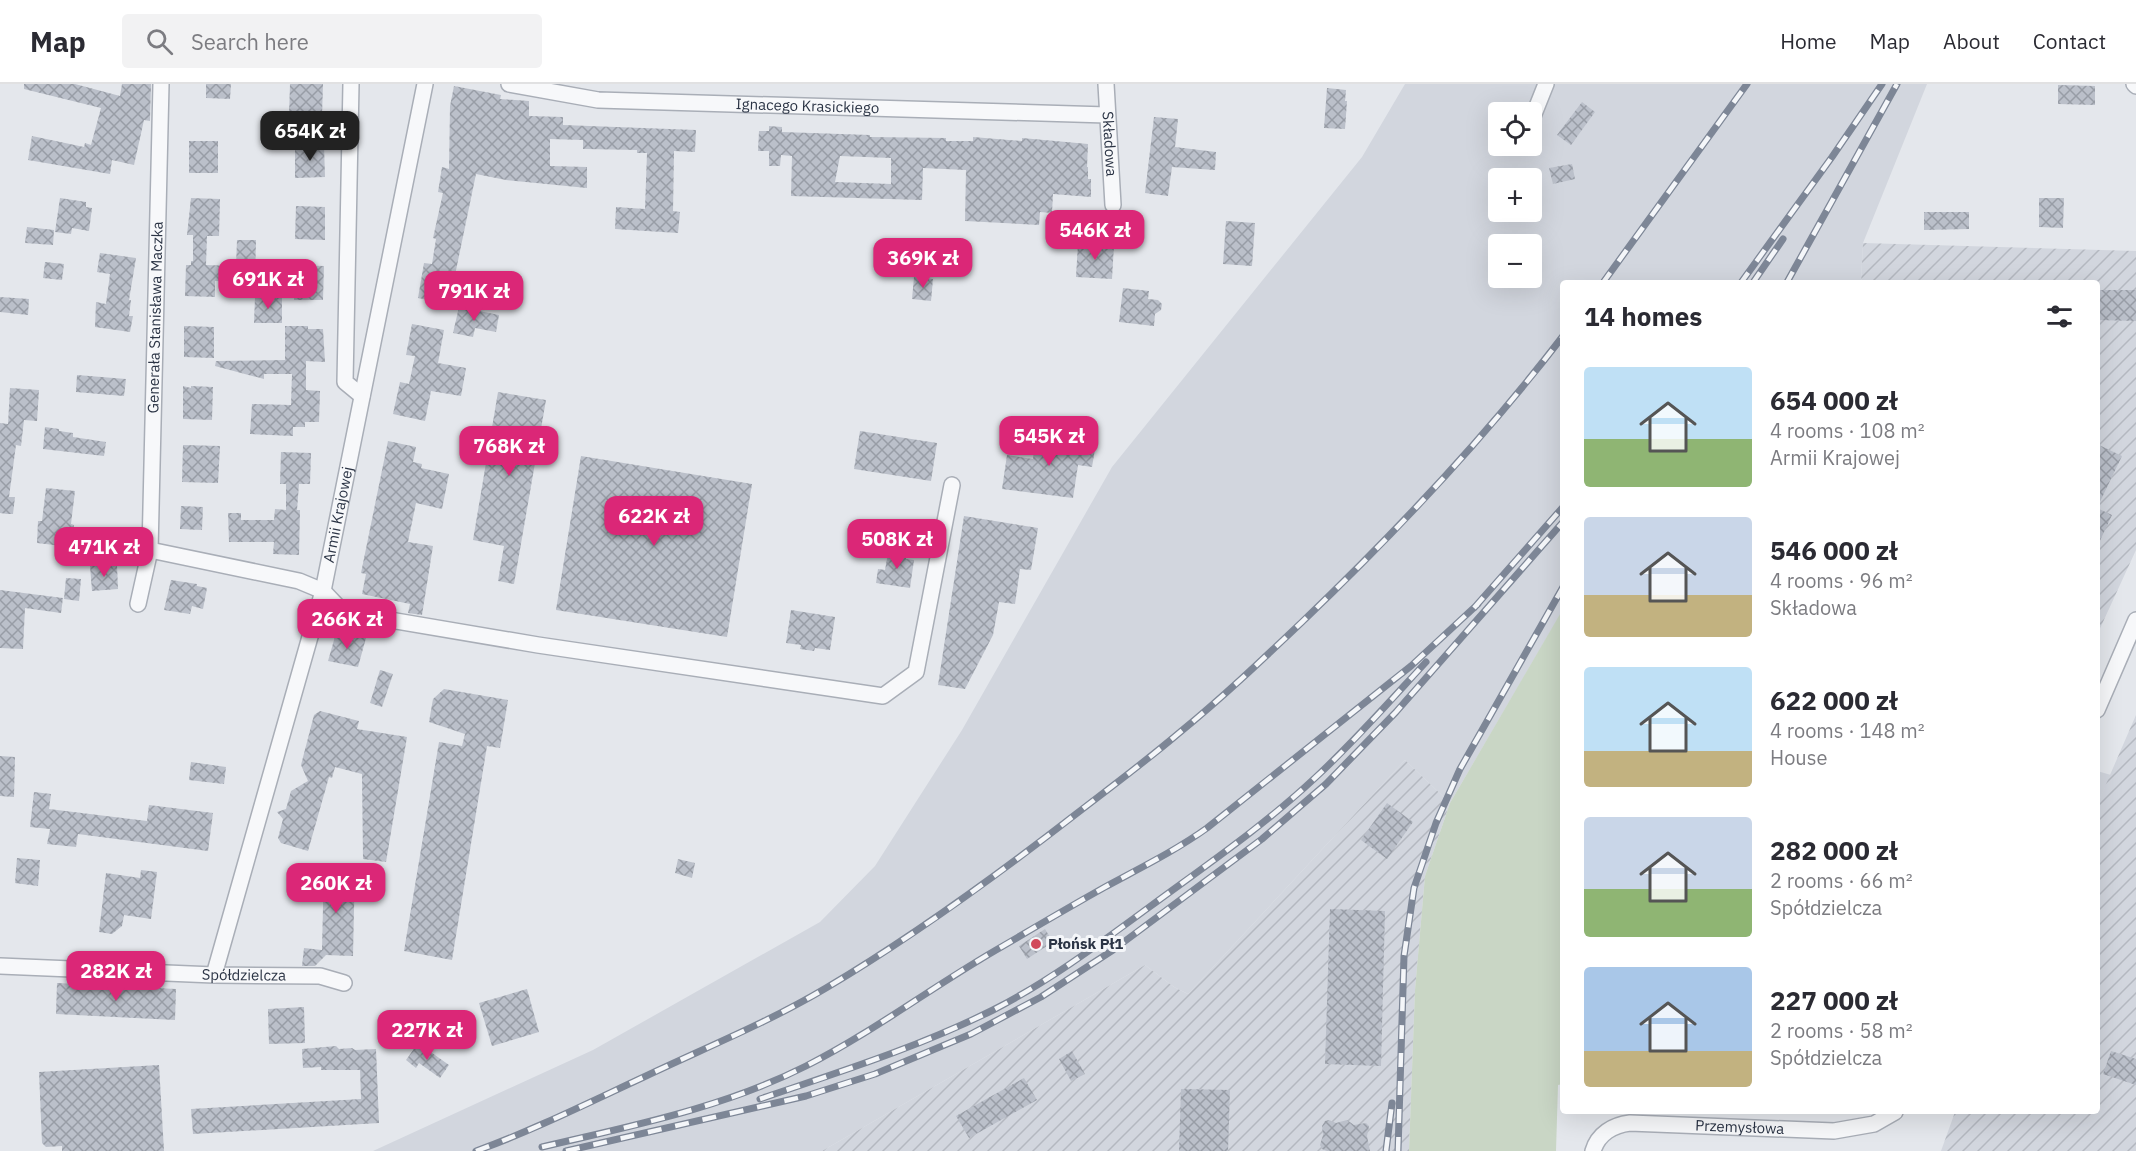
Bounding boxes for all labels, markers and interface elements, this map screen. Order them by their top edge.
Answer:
search box [122,14,542,68]
text: Map [30,23,86,60]
icon: search [143,25,176,58]
text: Search here [191,27,309,56]
text: Home [1780,27,1837,55]
text: Map [1870,27,1910,55]
text: About [1943,27,2000,55]
text: Contact [2033,27,2106,55]
street label: Ignacego Krasickiego [735,94,880,117]
map controls [1488,102,1542,288]
button: locate [1488,102,1542,156]
pin: 654K zł [255,111,365,162]
street label: Składowa [1099,111,1121,177]
text: 654K zł [274,117,346,144]
button: + [1488,168,1542,222]
pin: 546K zł [1040,210,1150,261]
text: 546K zł [1059,216,1131,243]
street label: Generała Stanisława Maczka [143,221,167,414]
button: − [1488,234,1542,288]
pin: 369K zł [868,238,978,289]
text: 369K zł [887,244,959,271]
pin: 691K zł [213,259,323,310]
text: 691K zł [232,265,304,292]
pin: 791K zł [419,271,529,322]
text: 791K zł [438,277,510,304]
text: 14 homes [1584,299,1702,333]
icon: filters [2043,300,2076,333]
text: 654 000 zł [1770,383,1898,417]
icon: home [1632,391,1704,463]
pin: 545K zł [994,416,1104,467]
text: 4 rooms · 108 m² [1770,417,1925,444]
text: 545K zł [1013,422,1085,449]
pin: 768K zł [454,426,564,477]
text: 768K zł [473,432,545,459]
text: Armii Krajowej [1770,444,1900,471]
street label: Armii Krajowej [319,465,357,564]
pin: 622K zł [599,496,709,547]
text: 622K zł [618,502,690,529]
pin: 508K zł [842,519,952,570]
text: 508K zł [861,525,933,552]
pin: 471K zł [49,527,159,578]
text: 471K zł [68,533,140,560]
text: 546 000 zł [1770,533,1898,567]
icon: home [1632,541,1704,613]
text: 4 rooms · 96 m² [1770,567,1913,594]
text: Składowa [1770,594,1857,621]
pin: 266K zł [292,599,402,650]
text: 266K zł [311,605,383,632]
text: 622 000 zł [1770,683,1898,717]
icon: home [1632,691,1704,763]
text: 4 rooms · 148 m² [1770,717,1925,744]
text: House [1770,744,1827,771]
text: 282 000 zł [1770,833,1898,867]
icon: home [1632,841,1704,913]
pin: 260K zł [281,863,391,914]
text: 2 rooms · 66 m² [1770,867,1913,894]
text: 260K zł [300,869,372,896]
text: Spółdzielcza [1770,894,1882,921]
place label: Płońsk Pł1 [1048,934,1123,953]
marker: Płońsk Pł1 [1029,937,1043,951]
pin: 282K zł [61,951,171,1002]
text: 282K zł [80,957,152,984]
street label: Spółdzielcza [201,964,286,985]
text: 227 000 zł [1770,983,1898,1017]
icon: home [1632,991,1704,1063]
pin: 227K zł [372,1010,482,1061]
text: 227K zł [391,1016,463,1043]
text: 2 rooms · 58 m² [1770,1017,1913,1044]
text: Spółdzielcza [1770,1044,1882,1071]
street label: Przemysłowa [1695,1116,1785,1138]

